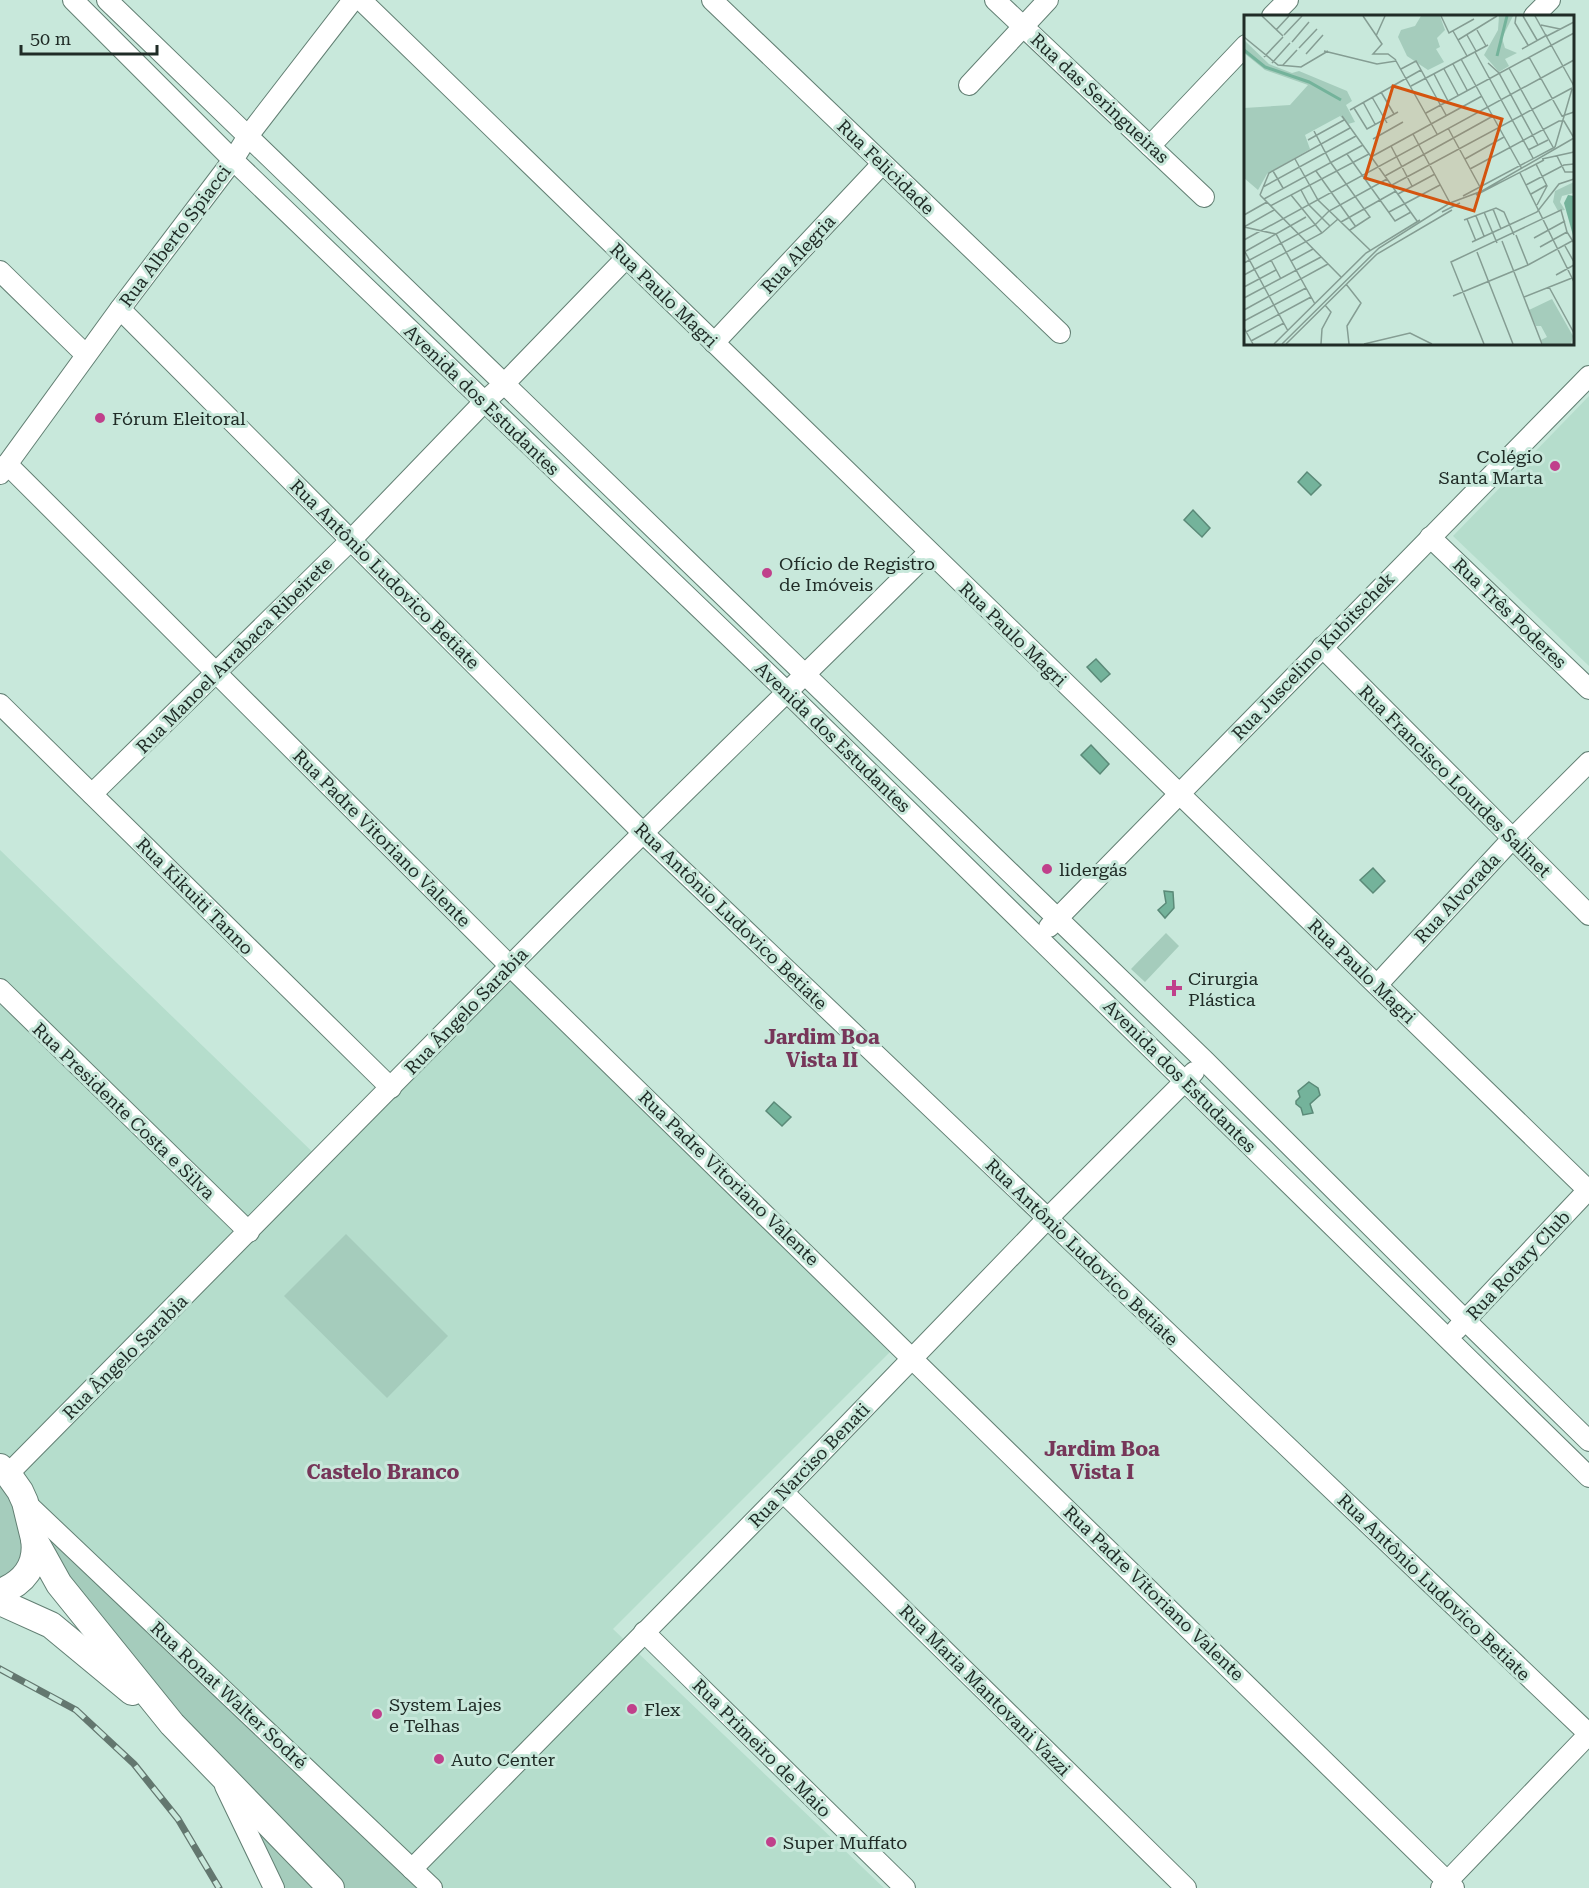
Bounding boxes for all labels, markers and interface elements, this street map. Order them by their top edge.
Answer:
inset map [1244,15,1574,345]
scale bar [21,18,158,56]
text: 50 m [30,28,71,49]
street label: Rua das Seringueiras [1027,29,1173,167]
street label: Rua Felicidade [833,115,939,219]
street label: Rua Alberto Spiacci [115,161,235,311]
street label: Rua Alegria [757,210,840,297]
street label: Rua Paulo Magri [606,238,722,352]
street label: Avenida dos Estudantes [400,321,564,479]
place label: Fórum Eleitoral [112,408,246,429]
marker: Fórum Eleitoral [93,411,107,425]
place label: Colégio Santa Marta [1439,446,1543,488]
marker: Colégio Santa Marta [1548,459,1562,473]
street label: Rua Antônio Ludovico Betiate [286,475,484,673]
street label: Rua Manoel Arrabaca Ribeirete [132,553,336,757]
place label: Ofício de Registro de Imóveis [779,553,935,595]
street label: Rua Três Poderes [1449,554,1571,672]
marker: Ofício de Registro de Imóveis [760,566,774,580]
street label: Rua Juscelino Kubitschek [1227,568,1399,744]
street label: Rua Paulo Magri [955,577,1071,691]
street label: Avenida dos Estudantes [751,658,915,816]
street label: Rua Francisco Lourdes Salinet [1355,681,1556,882]
street label: Rua Padre Vitoriano Valente [289,745,475,931]
street label: Rua Antônio Ludovico Betiate [630,818,832,1014]
street label: Rua Kikuiti Tanno [132,833,258,959]
street label: Rua Alvorada [1410,848,1504,947]
place label: lidergás [1059,859,1127,880]
marker: lidergás [1040,862,1054,876]
street label: Rua Paulo Magri [1304,914,1420,1028]
street label: Rua Ângelo Sarabia [400,943,532,1079]
place label: Cirurgia Plástica [1188,968,1259,1010]
marker: Cirurgia Plástica [1165,979,1183,997]
street label: Avenida dos Estudantes [1099,995,1261,1157]
street label: Rua Presidente Costa e Silva [29,1018,220,1204]
district label: Jardim Boa Vista II [764,1025,880,1072]
street label: Rua Padre Vitoriano Valente [635,1086,823,1270]
street label: Rua Antônio Ludovico Betiate [981,1154,1183,1350]
street label: Rua Rotary Club [1462,1206,1574,1324]
street label: Rua Ângelo Sarabia [58,1290,192,1424]
street label: Rua Narciso Benati [744,1398,874,1531]
district label: Jardim Boa Vista I [1044,1437,1160,1484]
district label: Castelo Branco [306,1460,460,1484]
street label: Rua Antônio Ludovico Betiate [1333,1489,1535,1685]
street label: Rua Padre Vitoriano Valente [1060,1501,1248,1685]
street label: Rua Maria Mantovani Vazzi [895,1600,1075,1780]
street label: Rua Ronat Walter Sodré [147,1617,312,1773]
street label: Rua Primeiro de Maio [689,1675,835,1821]
place label: System Lajes e Telhas [389,1694,501,1736]
place label: Flex [644,1699,681,1720]
marker: Flex [625,1702,639,1716]
marker: System Lajes e Telhas [370,1707,384,1721]
place label: Auto Center [451,1749,555,1770]
marker: Auto Center [432,1752,446,1766]
place label: Super Muffato [783,1832,907,1853]
marker: Super Muffato [764,1835,778,1849]

